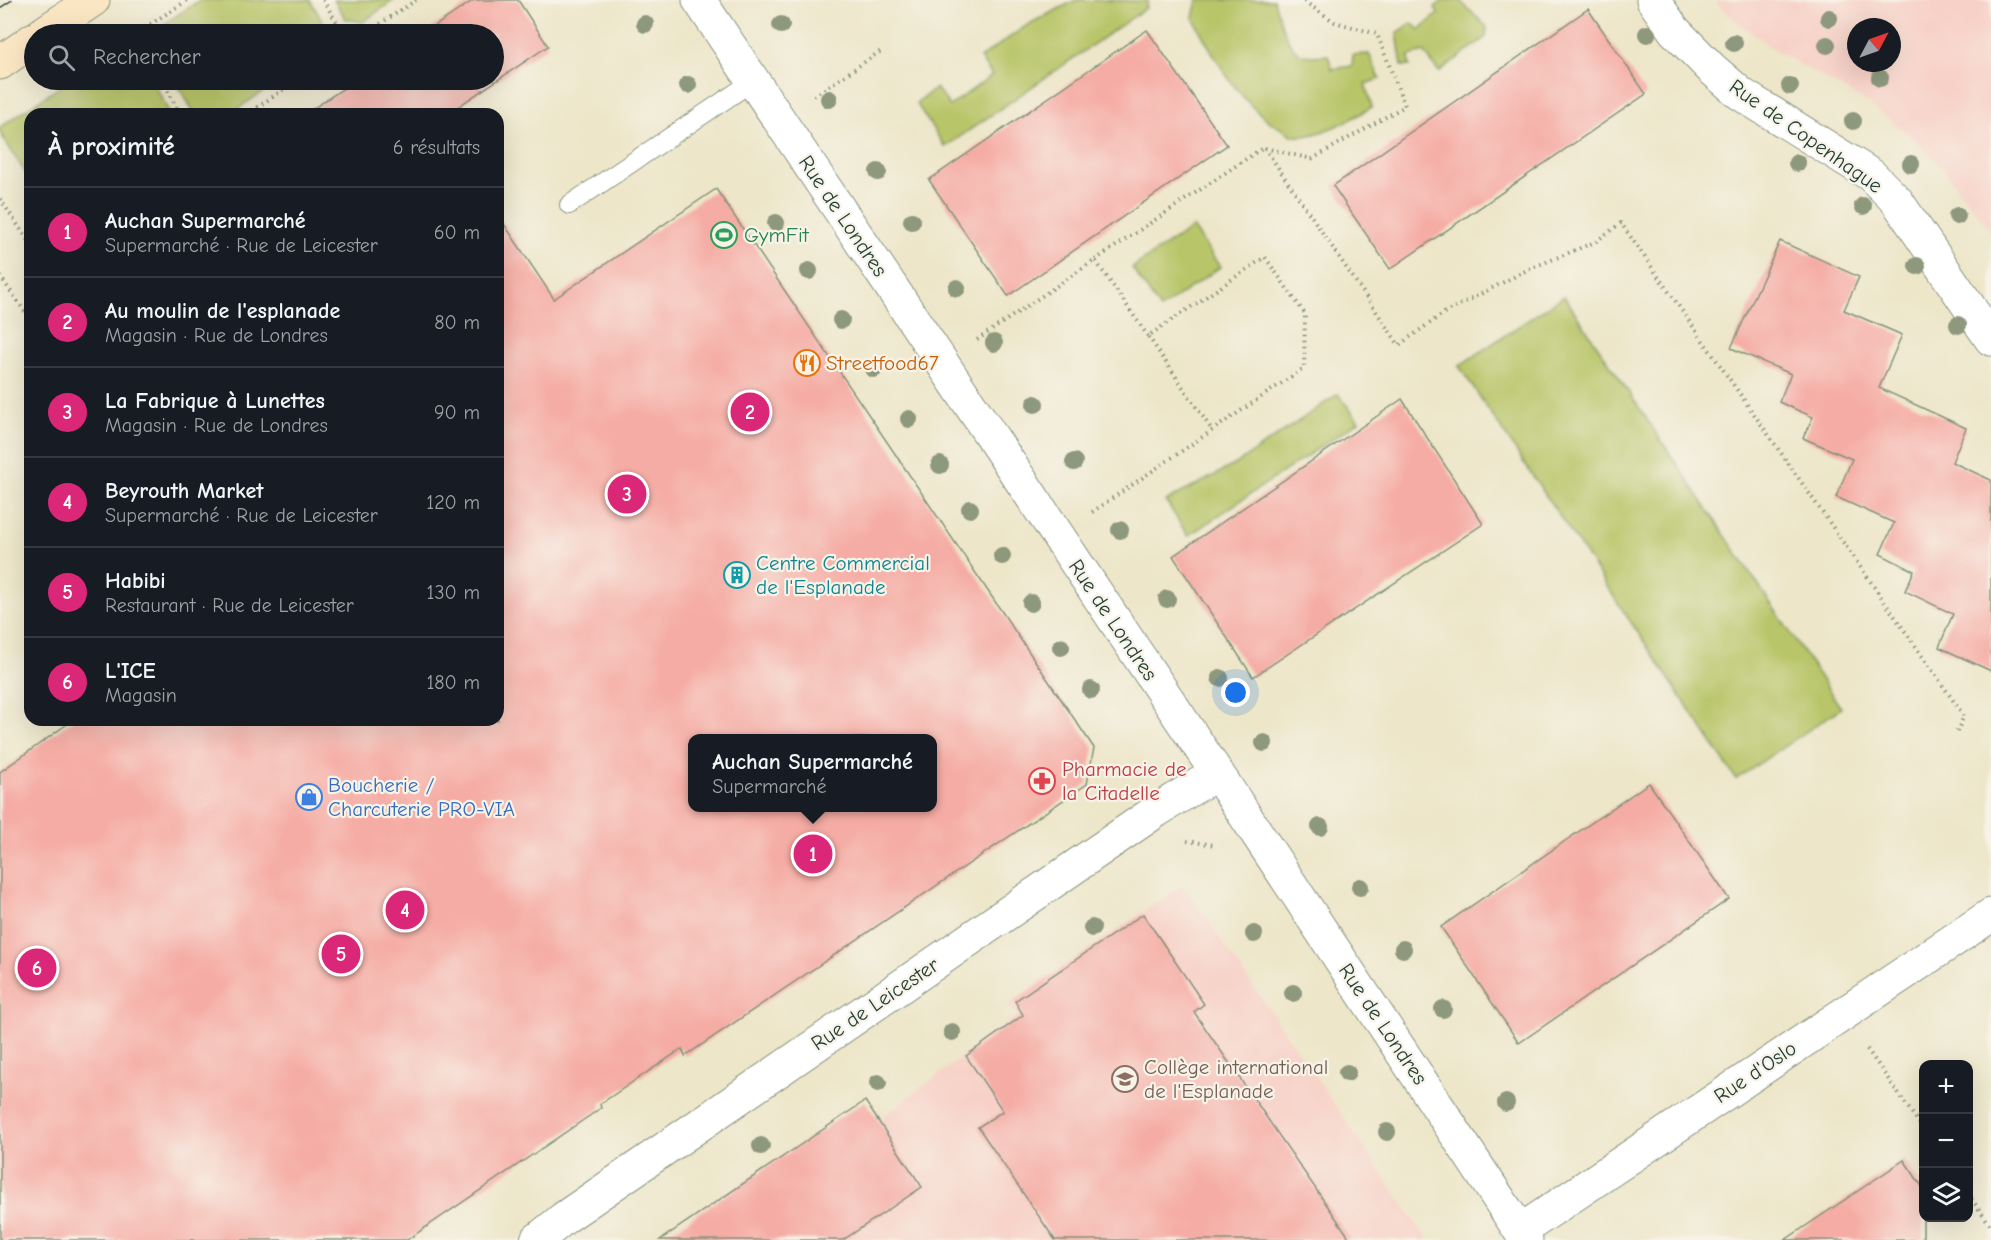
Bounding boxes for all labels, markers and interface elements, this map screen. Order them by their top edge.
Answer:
north arrow [1847,18,1901,72]
search box [24,24,504,90]
icon: search [45,41,78,74]
text: Rechercher [93,44,201,70]
street label: Rue de Copenhague [1725,74,1887,198]
text: À proximité [48,132,175,162]
text: 6 résultats [393,136,480,159]
street label: Rue de Londres [794,151,892,281]
text: Auchan Supermarché [105,208,306,234]
sports icon: GymFit [709,220,739,250]
text: 1 [64,221,71,244]
text: 60 m [434,221,480,244]
place label: GymFit [744,223,810,247]
text: Supermarché · Rue de Leicester [105,234,378,257]
text: Au moulin de l'esplanade [105,298,340,324]
text: 2 [63,311,72,334]
text: 80 m [434,311,480,334]
text: Magasin · Rue de Londres [105,324,328,347]
restaurant icon: Streetfood67 [792,348,822,378]
place label: Streetfood67 [826,351,939,375]
text: La Fabrique à Lunettes [105,388,325,414]
pin: 2 [730,390,770,434]
text: 3 [63,401,72,424]
text: 90 m [434,401,480,424]
text: Magasin · Rue de Londres [105,414,328,437]
pin: 3 [608,472,646,516]
text: Beyrouth Market [105,478,264,504]
text: 4 [63,491,72,514]
text: 120 m [426,491,480,514]
text: Supermarché · Rue de Leicester [105,504,378,527]
place label: Centre Commercial de l'Esplanade [756,551,930,599]
street label: Rue de Londres [1064,555,1162,685]
building icon: Centre Commercial de l'Esplanade [722,560,752,590]
text: Habibi [105,568,166,594]
text: 5 [62,581,73,604]
text: 130 m [427,581,480,604]
text: Restaurant · Rue de Leicester [105,594,354,617]
text: L'ICE [105,658,155,684]
text: 6 [62,671,73,694]
text: 180 m [426,671,480,694]
your location [1221,678,1250,707]
text: Magasin [105,684,177,707]
popup [688,734,937,812]
text: Auchan Supermarché [712,749,913,775]
place label: Pharmacie de la Citadelle [1062,757,1186,805]
pharmacy icon: Pharmacie de la Citadelle [1027,766,1057,796]
place label: Boucherie / Charcuterie PRO-VIA [328,773,515,821]
text: Supermarché [712,775,827,798]
shop icon: Boucherie / Charcuterie PRO-VIA [294,782,324,812]
pin: 1 [794,832,832,876]
pin: 4 [386,888,424,932]
pin: 5 [322,932,360,976]
pin: 6 [18,946,57,990]
street label: Rue de Leicester [807,952,944,1055]
street label: Rue de Londres [1334,959,1432,1089]
street label: Rue d'Oslo [1709,1036,1801,1108]
place label: Collège international de l'Esplanade [1144,1055,1328,1103]
map controls [1919,1060,1973,1222]
button: + [1919,1060,1973,1114]
school or university icon: Collège international de l'Esplanade [1110,1064,1140,1094]
button: − [1919,1114,1973,1168]
button: layers [1919,1168,1973,1222]

